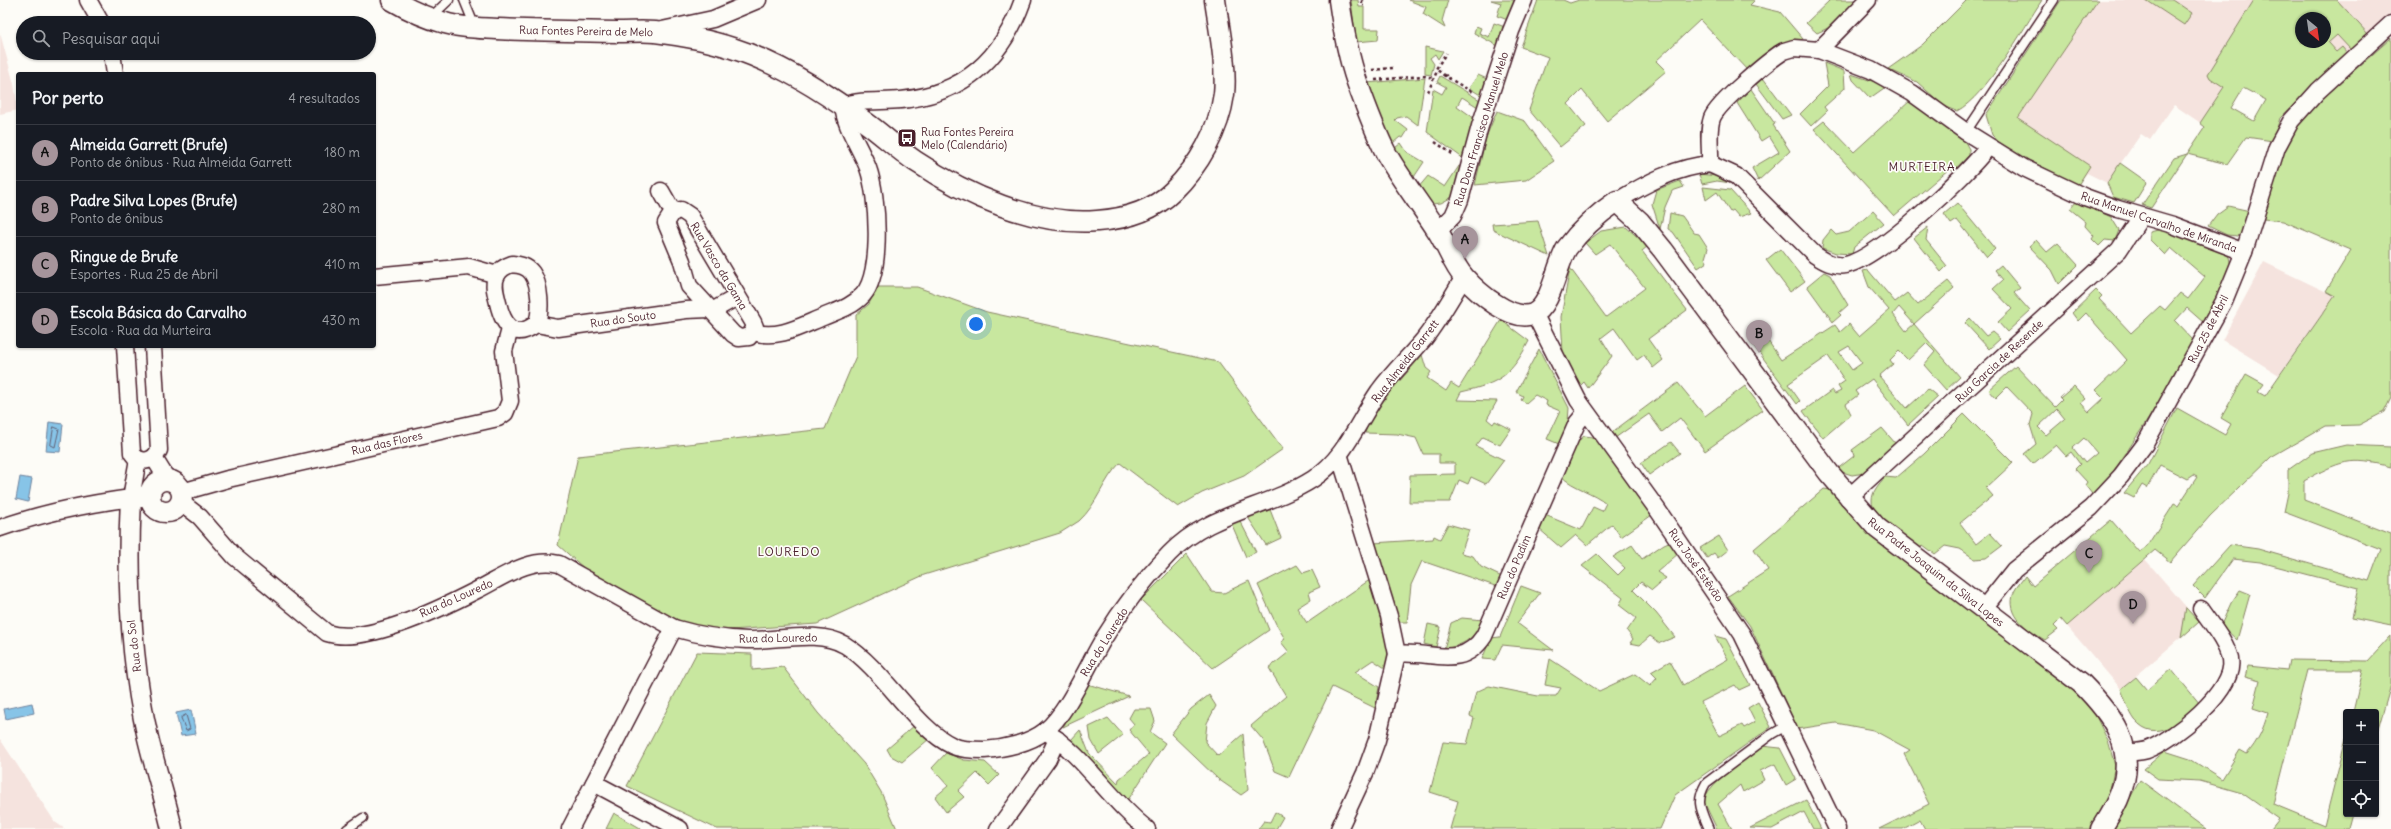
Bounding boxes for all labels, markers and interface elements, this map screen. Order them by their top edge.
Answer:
north arrow [2295,12,2331,48]
search box [16,16,376,60]
street label: Rua Fontes Pereira de Melo [519,23,653,39]
icon: search [30,27,52,49]
text: Pesquisar aqui [62,29,160,48]
street label: Rua Dom Francisco Manuel Melo [1451,50,1511,208]
text: Por perto [32,87,103,109]
text: 4 resultados [288,90,360,107]
place label: Rua Fontes Pereira Melo (Calendário) [921,125,1014,152]
bus stop icon: Rua Fontes Pereira Melo (Calendário) [896,127,918,149]
text: Almeida Garrett (Brufe) [70,135,227,154]
text: A [41,144,49,161]
text: 180 m [324,144,360,161]
text: Ponto de ônibus · Rua Almeida Garrett [70,154,292,171]
district label: MURTEIRA [1888,159,1956,174]
street label: Rua Manuel Carvalho de Miranda [2079,189,2239,255]
text: Padre Silva Lopes (Brufe) [70,191,237,210]
text: B [41,200,49,217]
text: 280 m [322,200,360,217]
text: Ponto de ônibus [70,210,163,227]
street label: Rua Vasco da Gama [687,220,751,312]
pin: A [1452,226,1478,259]
text: Ringue de Brufe [70,247,178,266]
text: C [41,256,49,273]
text: 410 m [324,256,360,273]
text: Esportes · Rua 25 de Abril [70,266,218,283]
street label: Rua 25 de Abril [2185,293,2231,365]
text: Escola Básica do Carvalho [70,303,247,322]
street label: Rua do Souto [589,307,657,331]
text: D [40,312,50,329]
text: 430 m [322,312,360,329]
your location [966,314,986,334]
street label: Rua Almeida Garrett [1368,317,1442,405]
street label: Rua Garcia de Resende [1952,317,2046,405]
pin: B [1746,320,1772,353]
text: Escola · Rua da Murteira [70,322,211,339]
street label: Rua das Flores [350,428,424,458]
street label: Rua Padre Joaquim da Silva Lopes [1865,514,2007,630]
street label: Rua José Estêvão [1666,526,1726,604]
street label: Rua do Padim [1494,532,1534,601]
pin: C [2076,540,2102,573]
district label: LOUREDO [757,544,821,559]
street label: Rua do Louredo [417,576,495,620]
pin: D [2120,591,2146,624]
street label: Rua do Louredo [1077,605,1131,679]
street label: Rua do Sol [124,619,144,673]
street label: Rua do Louredo [739,630,817,646]
map controls [2343,709,2379,817]
button: + [2343,709,2379,745]
button: − [2343,745,2379,781]
button: locate [2343,781,2379,817]

